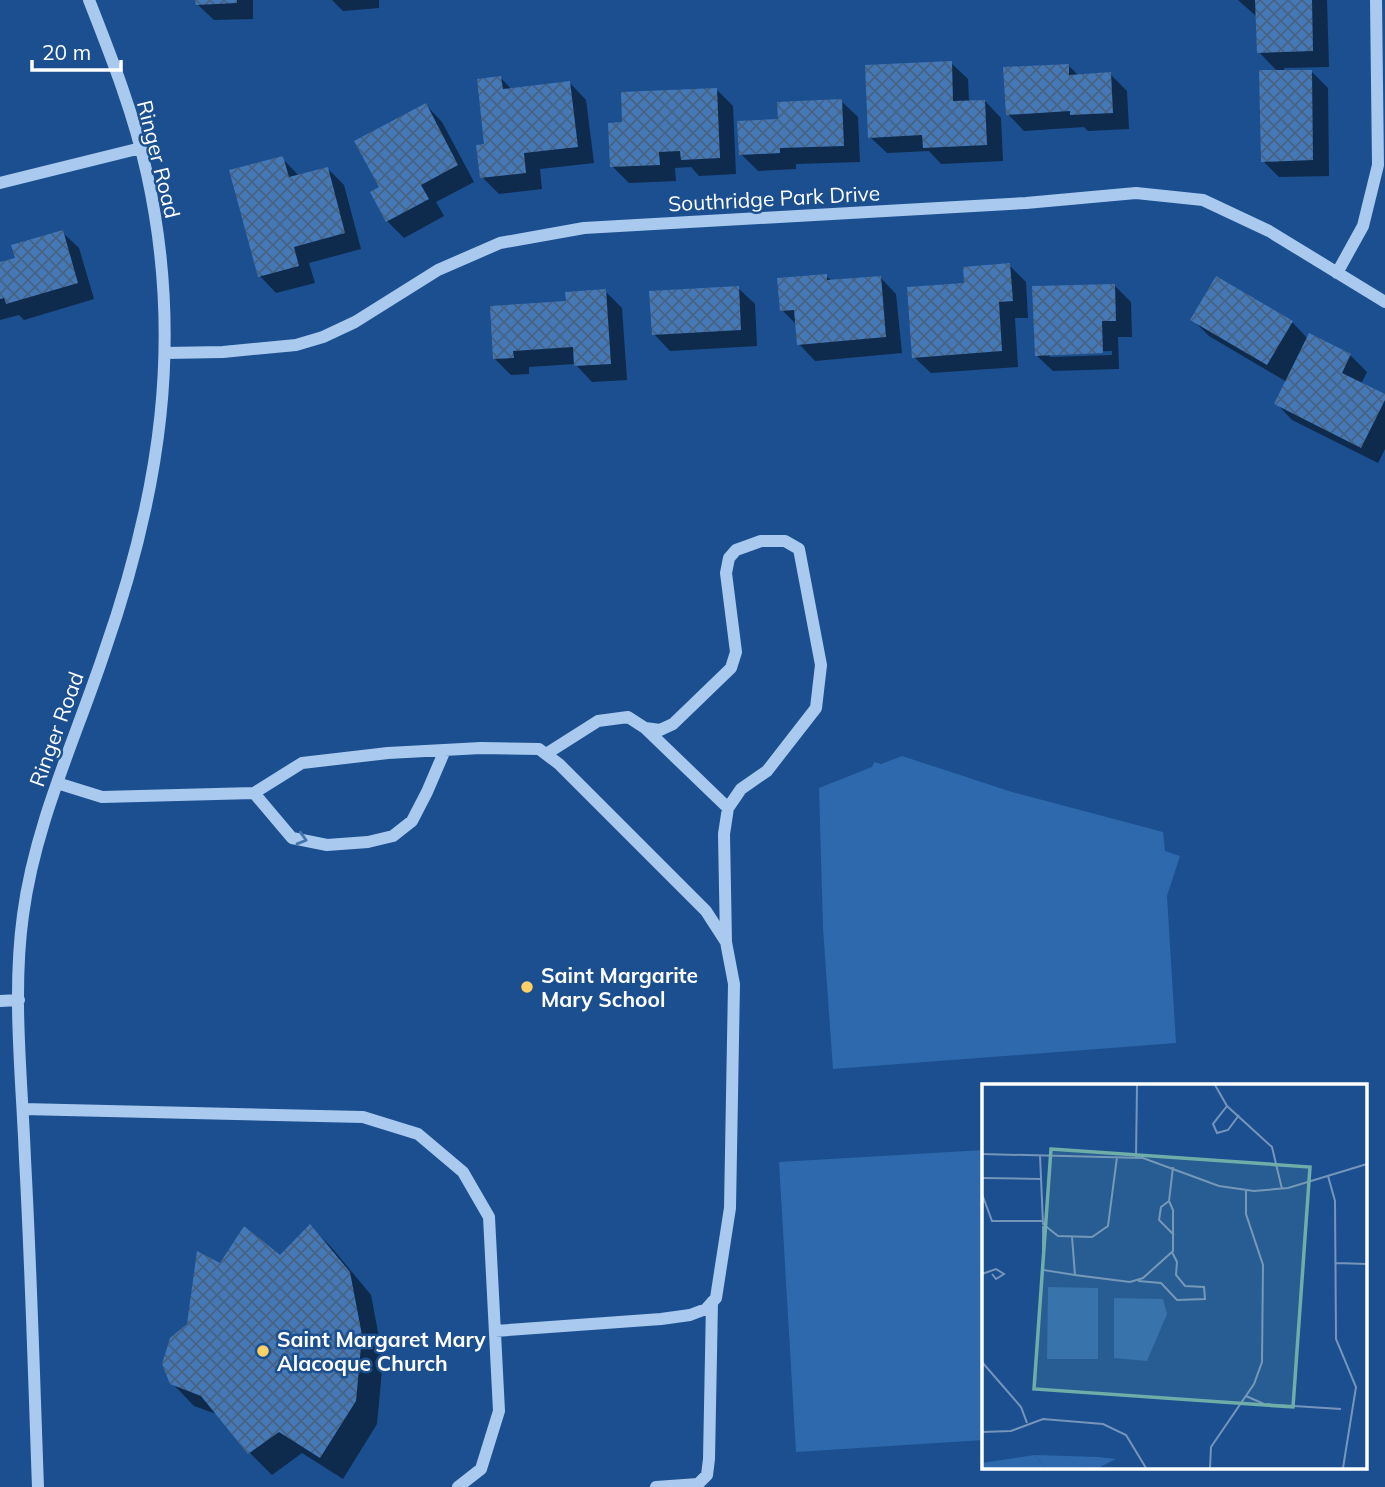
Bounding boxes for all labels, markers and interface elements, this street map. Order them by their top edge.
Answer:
scale bar [32,28,121,72]
text: 20 m [42,39,91,65]
street label: Ringer Road [132,97,186,221]
street label: Southridge Park Drive [667,179,881,217]
street label: Ringer Road [23,668,89,790]
one-way arrow [295,831,307,845]
place label: Saint Margarite Mary School [541,962,698,1012]
marker: Saint Margarite Mary School [519,979,535,995]
inset map [982,1084,1368,1470]
place label: Saint Margaret Mary Alacoque Church [277,1326,486,1376]
marker: Saint Margaret Mary Alacoque Church [255,1343,271,1359]

